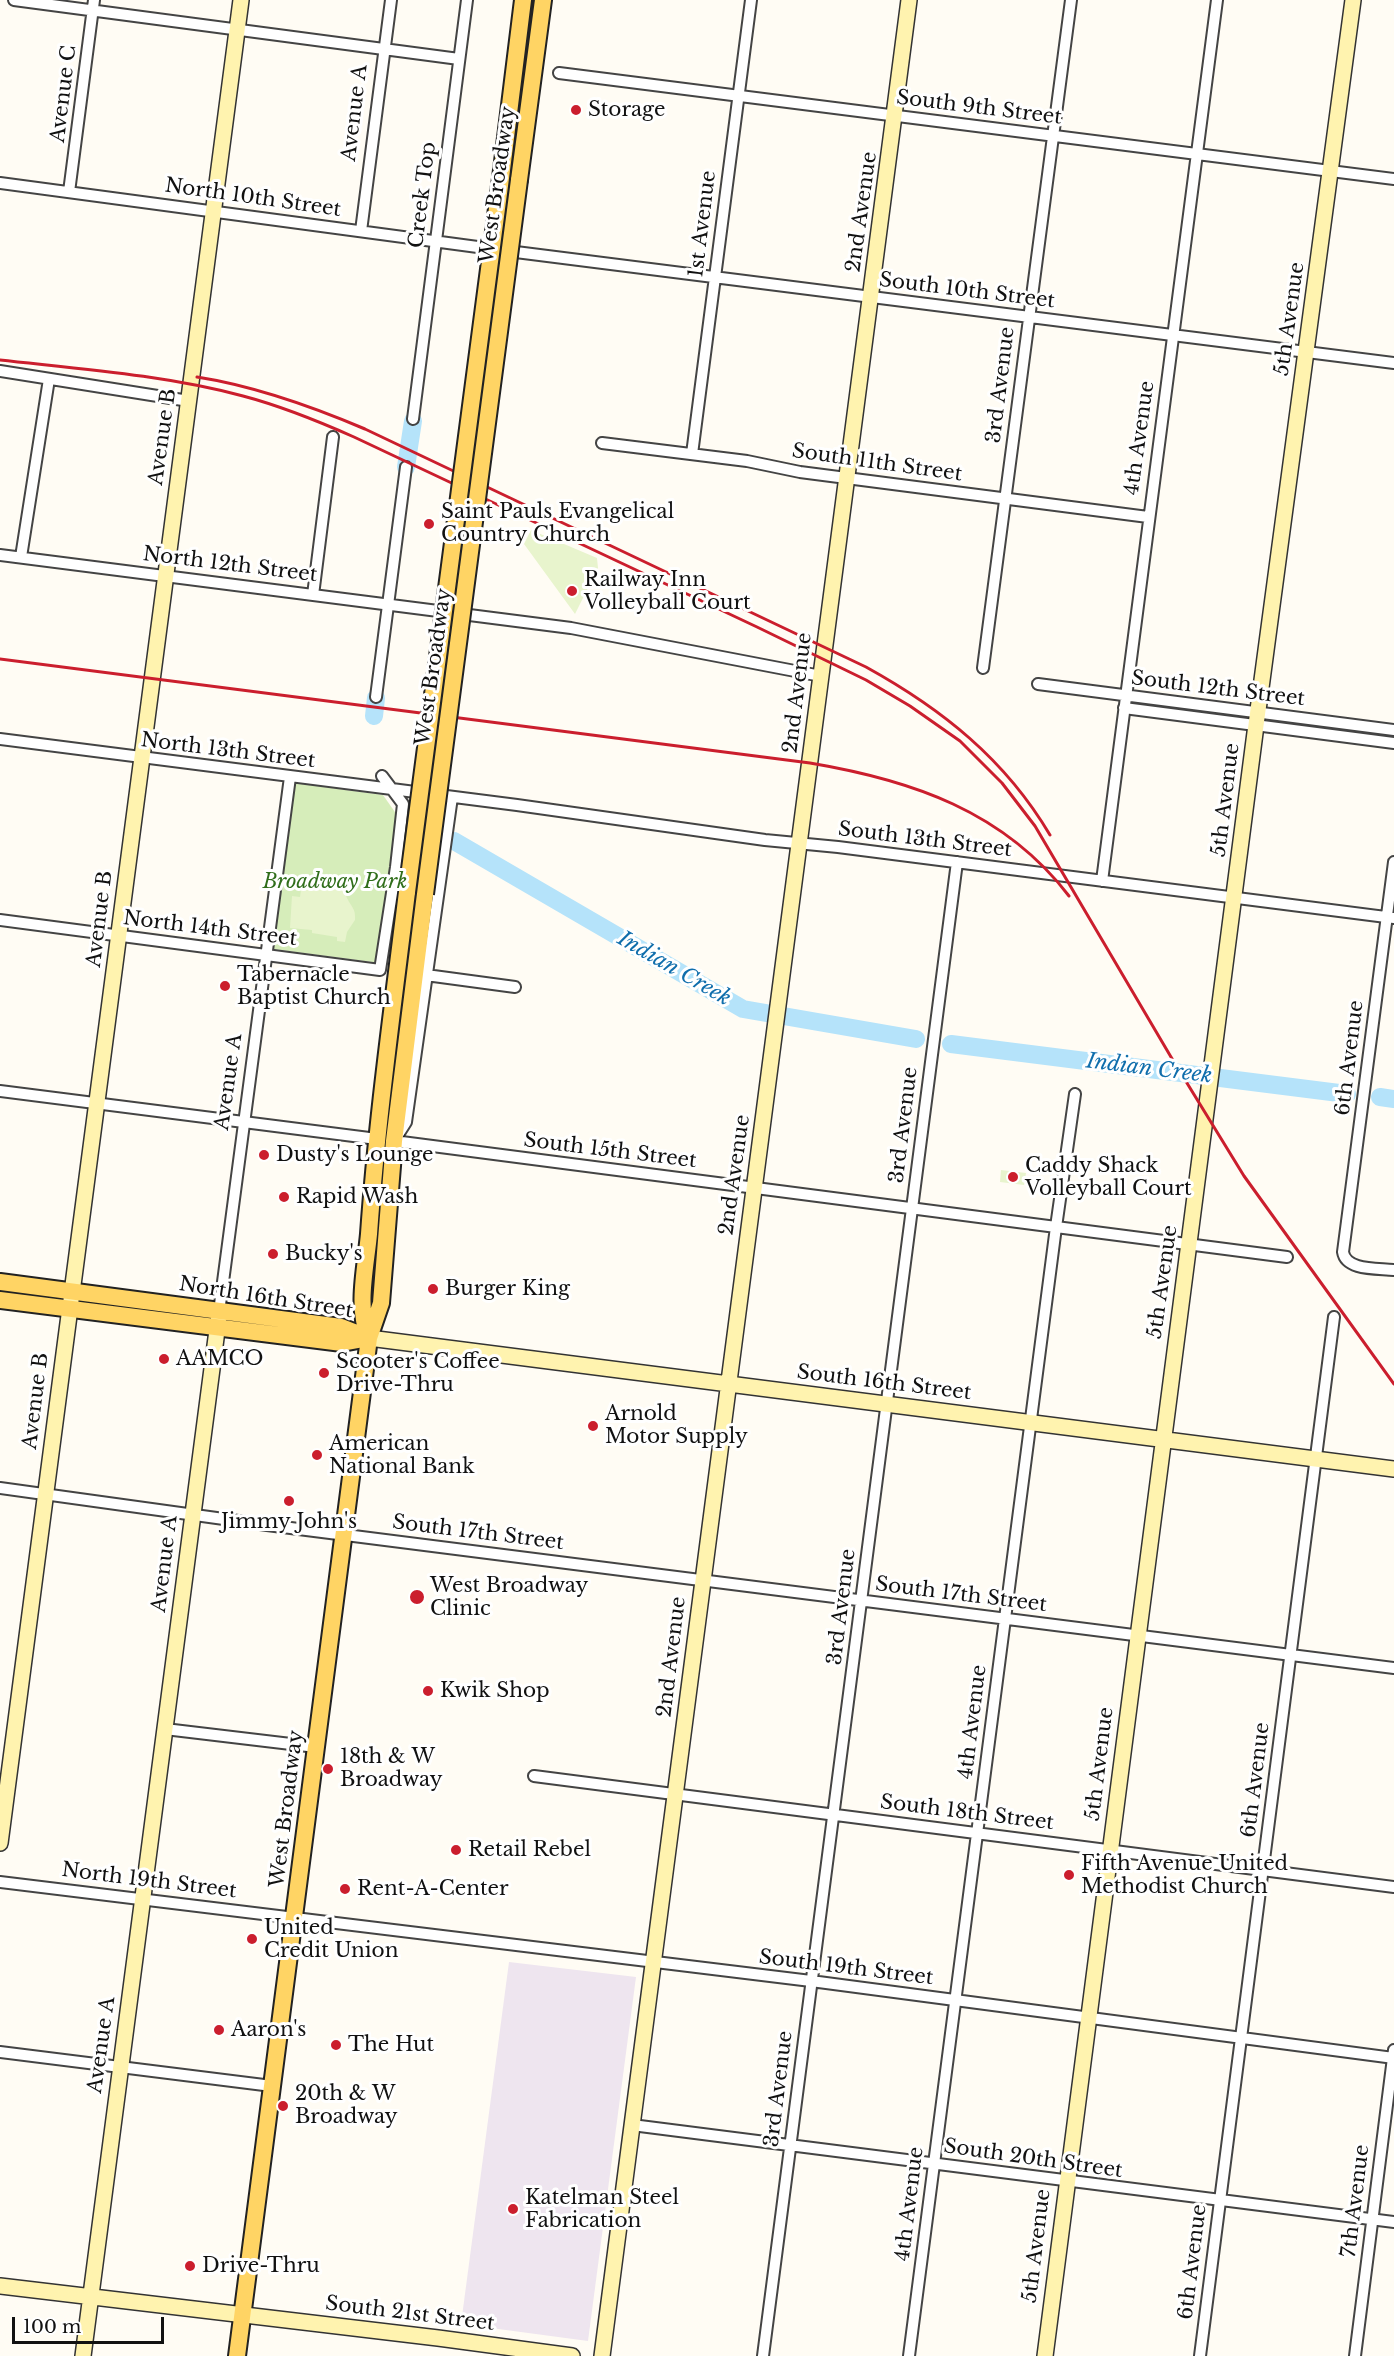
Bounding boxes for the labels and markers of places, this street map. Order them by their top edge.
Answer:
place label: Storage [588,98,665,122]
marker: Storage [569,103,583,117]
place label: Saint Pauls Evangelical Country Church [441,500,674,547]
marker: Saint Pauls Evangelical Country Church [422,517,436,531]
place label: Railway Inn Volleyball Court [584,568,751,615]
marker: Railway Inn Volleyball Court [565,584,579,598]
place label: Tabernacle Baptist Church [237,963,391,1010]
marker: Tabernacle Baptist Church [218,979,232,993]
place label: Dusty's Lounge [276,1143,433,1167]
marker: Dusty's Lounge [257,1148,271,1162]
place label: Caddy Shack Volleyball Court [1025,1154,1192,1201]
marker: Caddy Shack Volleyball Court [1006,1170,1020,1184]
place label: Rapid Wash [296,1185,418,1209]
marker: Rapid Wash [277,1190,291,1204]
place label: Bucky's [285,1242,363,1266]
marker: Bucky's [266,1247,280,1261]
place label: Burger King [445,1277,570,1301]
marker: Burger King [426,1282,440,1296]
place label: AAMCO [176,1347,263,1371]
place label: Scooter's Coffee Drive-Thru [336,1350,500,1397]
marker: AAMCO [157,1352,171,1366]
marker: Scooter's Coffee Drive-Thru [317,1366,331,1380]
place label: Arnold Motor Supply [605,1402,748,1449]
marker: Arnold Motor Supply [586,1419,600,1433]
place label: American National Bank [329,1432,474,1479]
marker: American National Bank [310,1448,324,1462]
marker: Jimmy John's [282,1494,296,1508]
place label: Jimmy John's [221,1510,357,1534]
place label: West Broadway Clinic [430,1574,588,1621]
marker: West Broadway Clinic [408,1588,426,1606]
place label: Kwik Shop [440,1679,550,1703]
marker: Kwik Shop [421,1684,435,1698]
place label: 18th & W Broadway [340,1745,442,1792]
marker: 18th & W Broadway [321,1762,335,1776]
place label: Retail Rebel [468,1838,591,1862]
marker: Retail Rebel [449,1843,463,1857]
place label: Fifth Avenue United Methodist Church [1081,1852,1288,1899]
marker: Fifth Avenue United Methodist Church [1062,1868,1076,1882]
place label: Rent-A-Center [357,1877,508,1901]
marker: Rent-A-Center [338,1882,352,1896]
place label: United Credit Union [264,1916,398,1963]
marker: United Credit Union [245,1932,259,1946]
place label: Aaron's [231,2018,306,2042]
marker: Aaron's [212,2023,226,2037]
place label: The Hut [348,2033,434,2057]
marker: The Hut [329,2038,343,2052]
place label: 20th & W Broadway [295,2082,397,2129]
marker: 20th & W Broadway [276,2099,290,2113]
place label: Katelman Steel Fabrication [525,2186,679,2233]
marker: Katelman Steel Fabrication [506,2202,520,2216]
place label: Drive-Thru [202,2254,320,2278]
marker: Drive-Thru [183,2259,197,2273]

